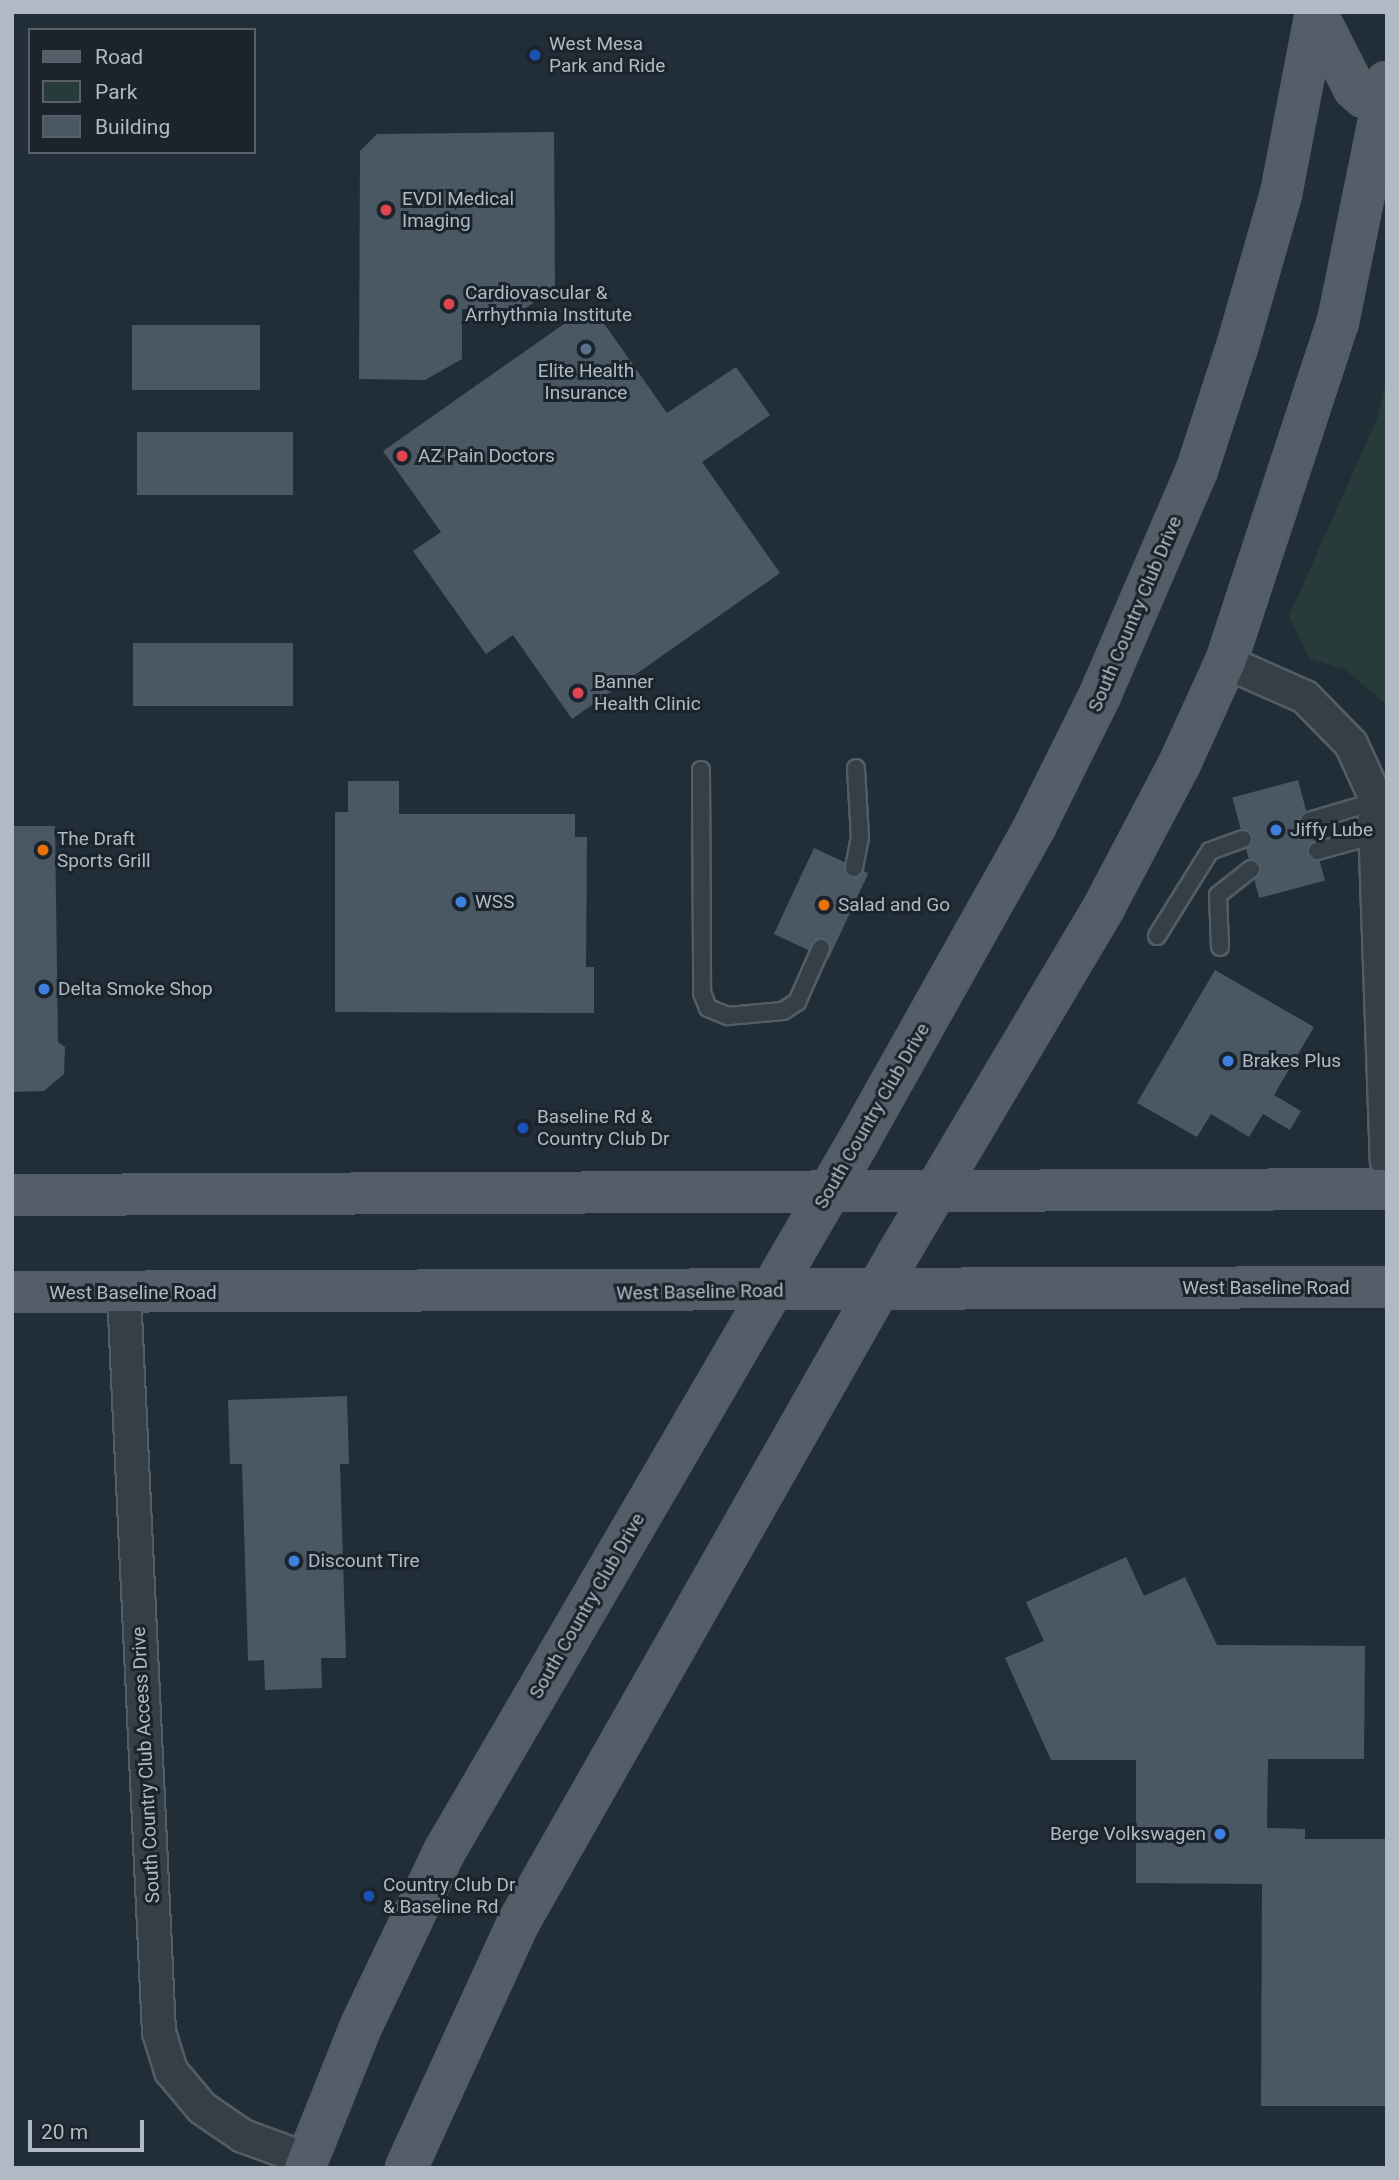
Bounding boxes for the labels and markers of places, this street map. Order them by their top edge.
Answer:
place label: West Mesa Park and Ride [549,33,665,77]
marker: West Mesa Park and Ride [527,47,543,63]
place label: EVDI Medical Imaging [402,188,514,232]
marker: EVDI Medical Imaging [376,200,396,220]
place label: Cardiovascular & Arrhythmia Institute [465,282,632,326]
marker: Cardiovascular & Arrhythmia Institute [439,294,459,314]
marker: Elite Health Insurance [578,341,594,357]
place label: Elite Health Insurance [538,360,634,404]
place label: AZ Pain Doctors [418,445,555,467]
marker: AZ Pain Doctors [392,446,412,466]
place label: Banner Health Clinic [594,671,701,715]
marker: Banner Health Clinic [568,683,588,703]
place label: Jiffy Lube [1290,819,1373,841]
marker: Jiffy Lube [1268,822,1284,838]
place label: The Draft Sports Grill [57,828,151,872]
marker: The Draft Sports Grill [35,842,51,858]
place label: WSS [475,891,514,913]
marker: WSS [453,894,469,910]
place label: Salad and Go [838,894,950,916]
marker: Salad and Go [816,897,832,913]
place label: Delta Smoke Shop [58,978,213,1000]
marker: Delta Smoke Shop [36,981,52,997]
place label: Brakes Plus [1242,1050,1341,1072]
marker: Brakes Plus [1220,1053,1236,1069]
place label: Baseline Rd & Country Club Dr [537,1106,669,1150]
marker: Baseline Rd & Country Club Dr [515,1120,531,1136]
place label: Discount Tire [308,1550,420,1572]
marker: Discount Tire [286,1553,302,1569]
place label: Berge Volkswagen [1050,1823,1206,1845]
marker: Berge Volkswagen [1212,1826,1228,1842]
place label: Country Club Dr & Baseline Rd [383,1874,515,1918]
marker: Country Club Dr & Baseline Rd [361,1888,377,1904]

